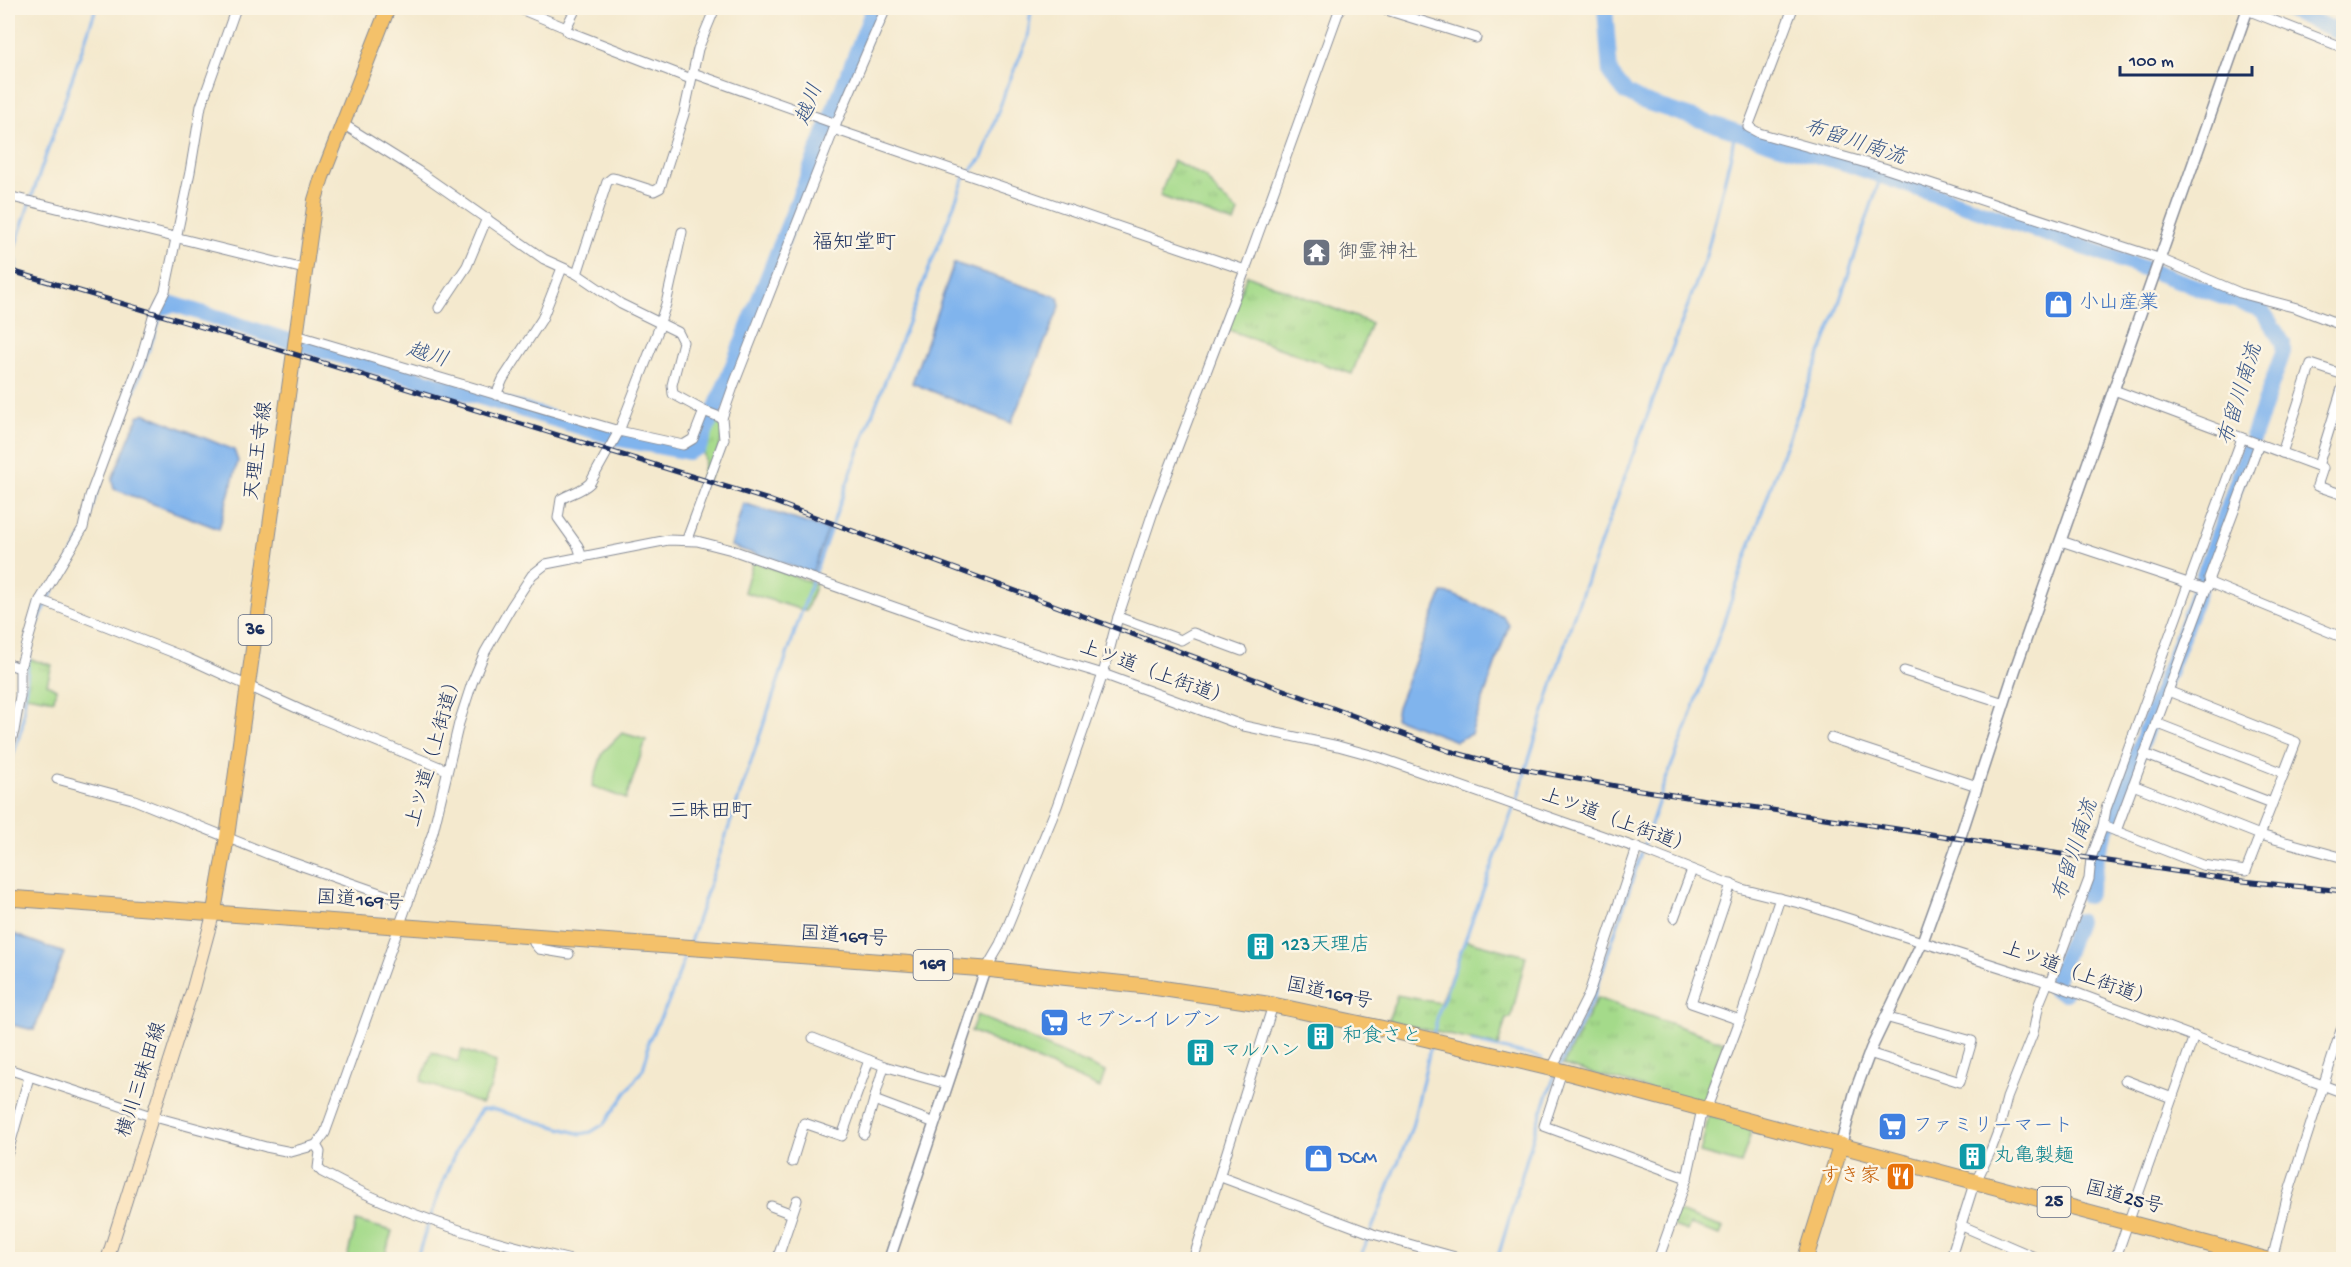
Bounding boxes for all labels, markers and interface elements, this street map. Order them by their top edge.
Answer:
scale bar [2120,39,2252,77]
text: 100 m [2128,52,2174,73]
water label: 越川 [791,81,830,130]
water label: 布留川南流 [1800,114,1910,173]
district label: 福知堂町 [812,231,896,257]
temple icon: 御霊神社 [1301,237,1333,269]
place label: 御霊神社 [1338,240,1418,265]
shop icon: 小山産業 [2042,288,2074,320]
place label: 小山産業 [2079,291,2159,316]
water label: 越川 [402,338,451,375]
water label: 布留川南流 [2213,339,2270,449]
street label: 天理王寺線 [240,400,278,502]
road number: 36 [238,615,272,645]
street label: 上ツ道（上街道） [1076,636,1234,713]
street label: 上ツ道（上街道） [402,670,469,830]
street label: 上ツ道（上街道） [1538,784,1696,861]
water label: 布留川南流 [2047,795,2106,905]
district label: 三昧田町 [668,799,752,826]
street label: 国道169号 [315,886,405,917]
street label: 国道169号 [799,922,889,953]
building icon: 123天理店 [1245,930,1277,962]
place label: 123天理店 [1281,933,1370,958]
street label: 上ツ道（上街道） [1999,937,2157,1014]
road number: 169 [914,950,952,980]
street label: 国道169号 [1283,974,1375,1015]
supermarket icon: セブン-イレブン [1038,1006,1070,1038]
place label: セブン-イレブン [1075,1010,1221,1034]
street label: 横川三昧田線 [112,1019,172,1141]
building icon: 和食さと [1305,1021,1337,1053]
place label: 和食さと [1342,1024,1422,1049]
building icon: マルハン [1184,1036,1216,1068]
place label: マルハン [1221,1041,1300,1064]
supermarket icon: ファミリーマート [1876,1111,1908,1143]
place label: ファミリーマート [1913,1116,2073,1139]
building icon: 丸亀製麺 [1957,1141,1989,1173]
shop icon: DCM [1302,1143,1334,1175]
place label: 丸亀製麺 [1994,1144,2074,1169]
place label: DCM [1337,1148,1377,1171]
restaurant icon: すき家 [1885,1161,1917,1193]
place label: すき家 [1820,1165,1880,1189]
street label: 国道25号 [2082,1177,2166,1221]
road number: 25 [2038,1187,2070,1217]

